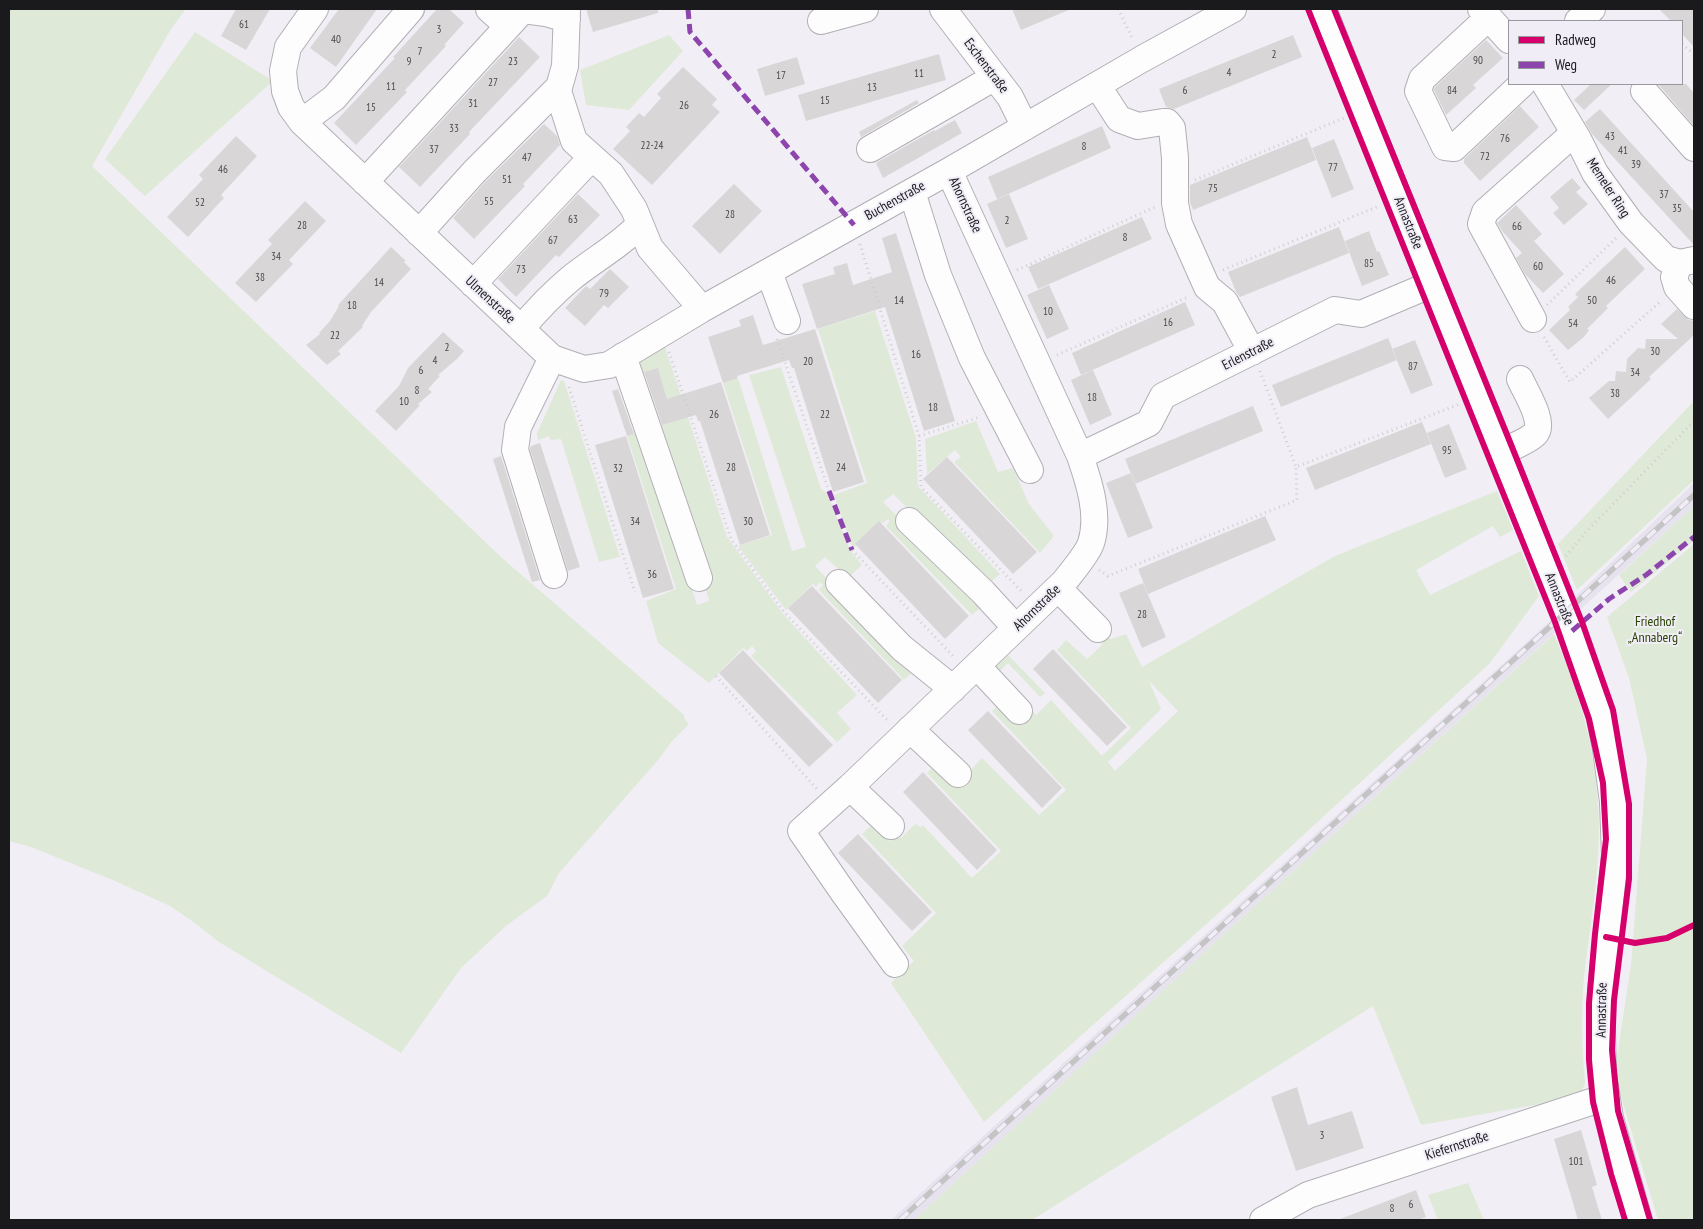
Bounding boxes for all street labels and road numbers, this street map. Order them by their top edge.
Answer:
street label: Eschenstraße [960,35,1012,97]
street label: Memeler Ring [1583,155,1633,221]
street label: Ahornstraße [945,175,985,235]
street label: Buchenstraße [862,178,928,224]
street label: Annastraße [1390,194,1426,252]
street label: Ulmenstraße [462,273,518,327]
street label: Erlenstraße [1219,334,1277,374]
street label: Annastraße [1541,570,1577,628]
street label: Ahornstraße [1010,581,1064,635]
street label: Annastraße [1593,982,1611,1038]
street label: Kiefernstraße [1423,1128,1491,1164]

